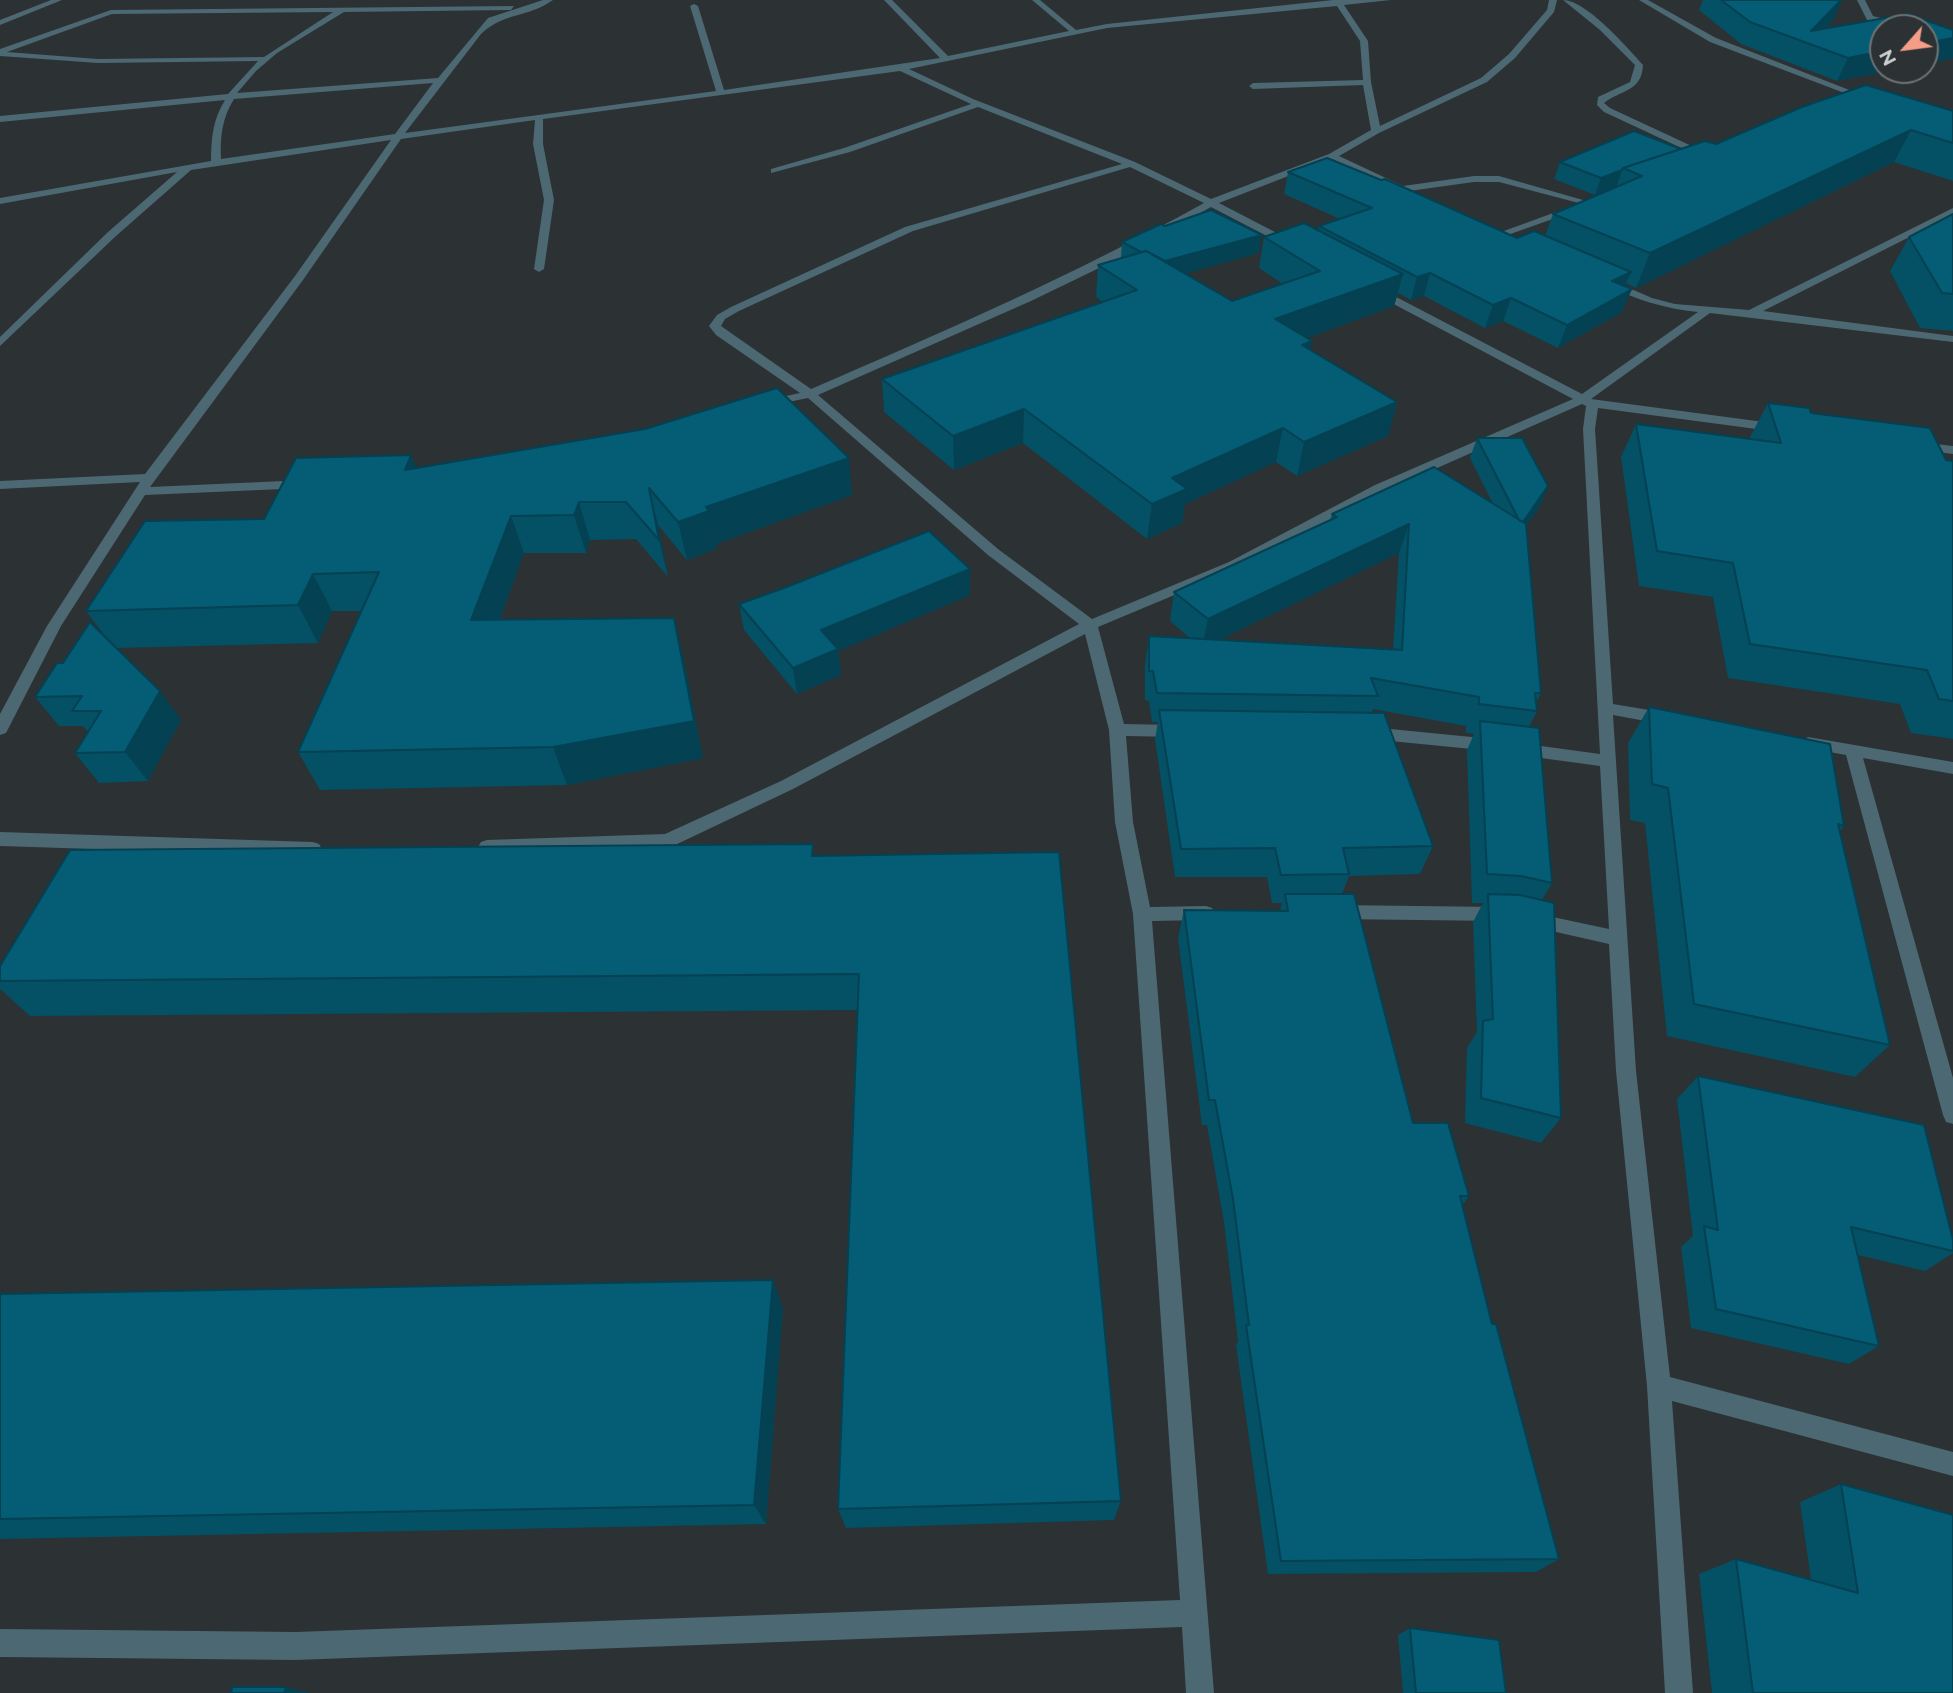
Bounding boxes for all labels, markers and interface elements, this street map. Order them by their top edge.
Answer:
north arrow [1869,14,1939,84]
text: N [1874,46,1900,69]

